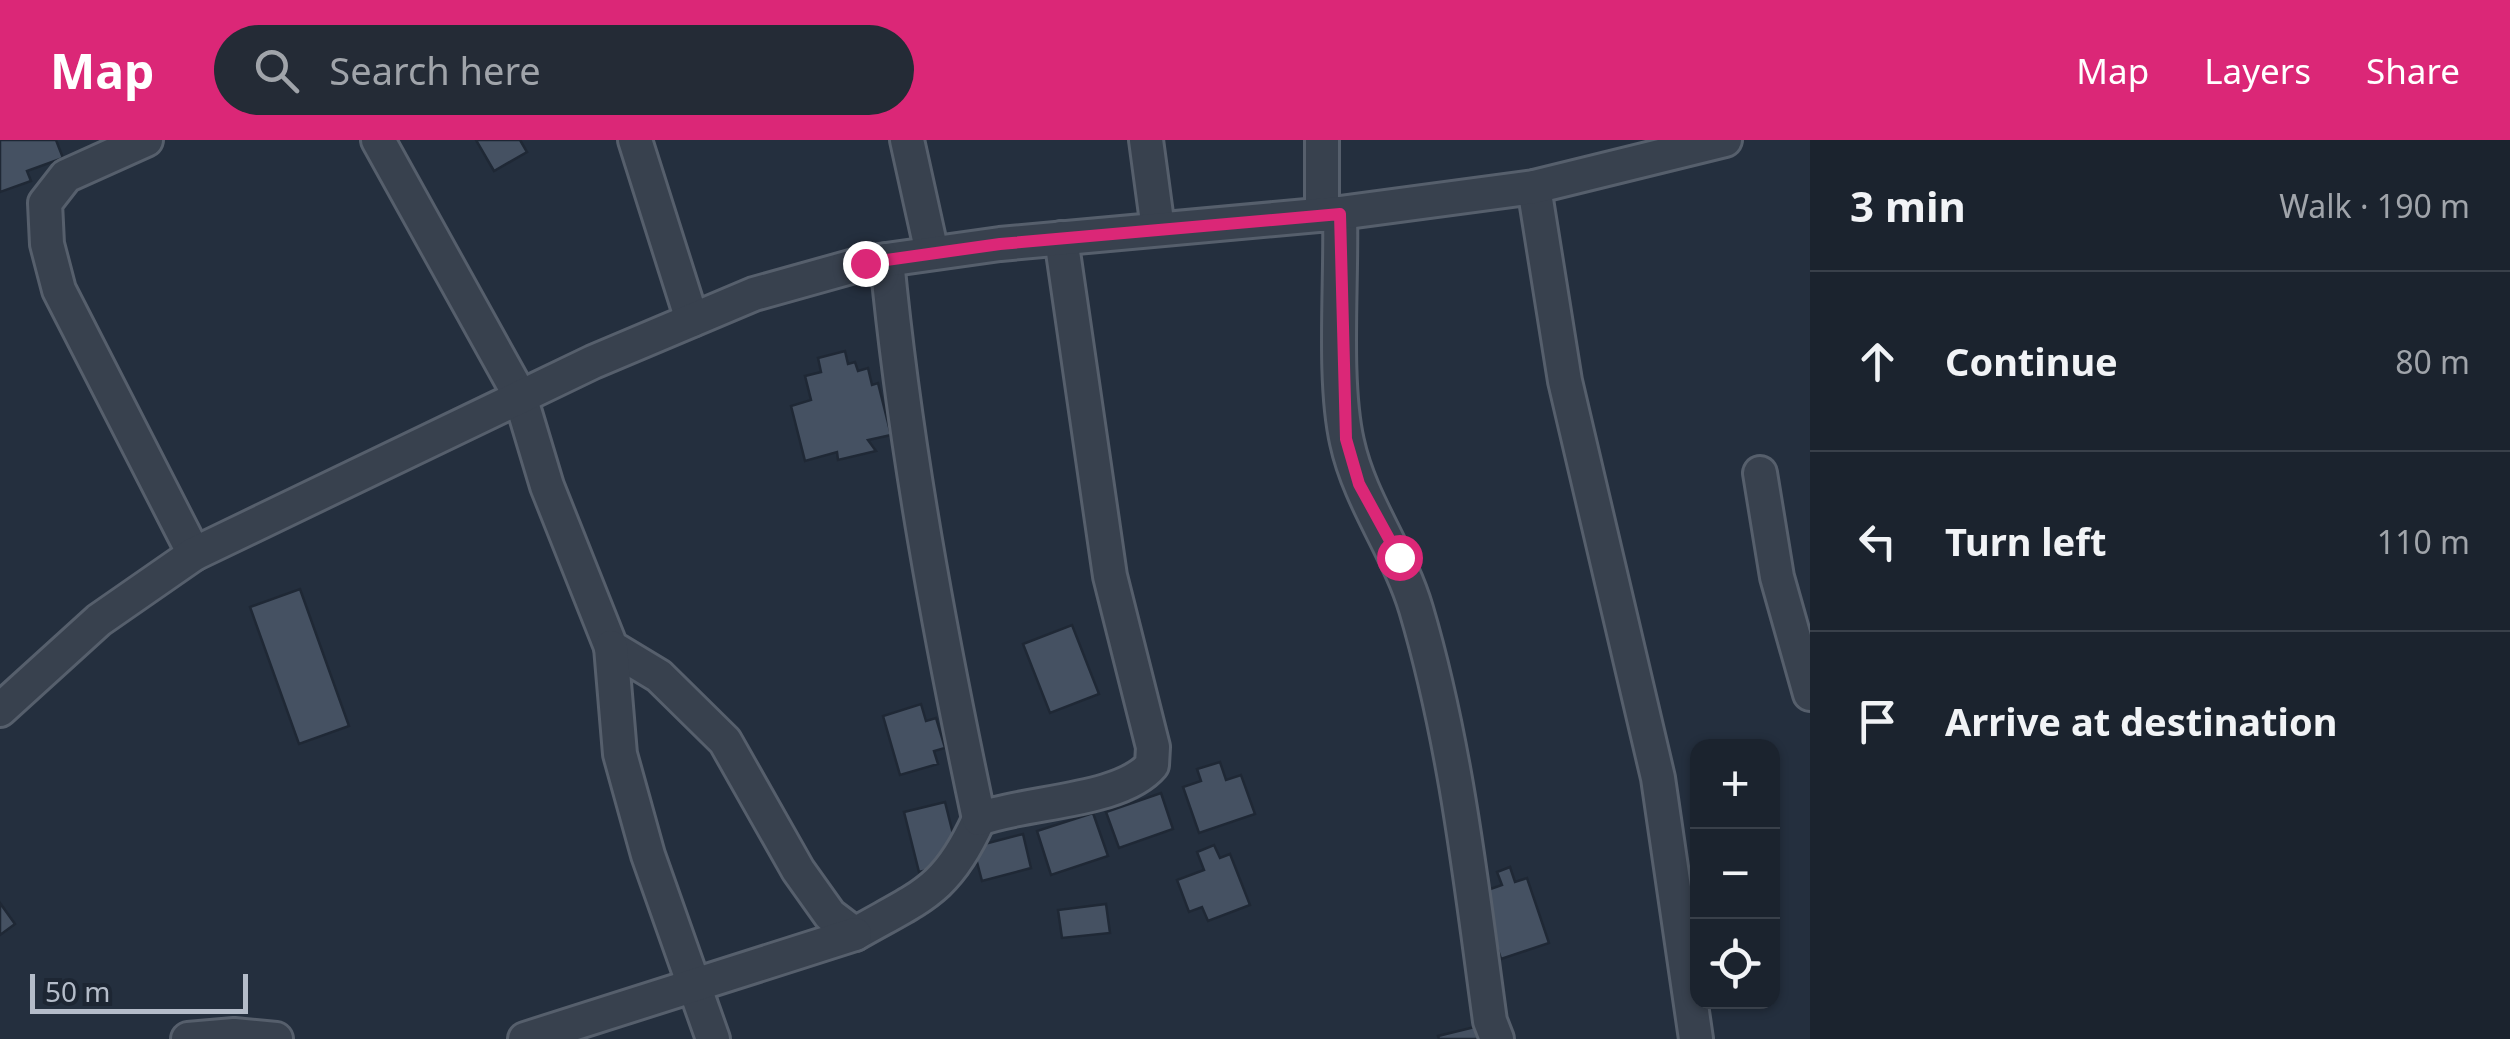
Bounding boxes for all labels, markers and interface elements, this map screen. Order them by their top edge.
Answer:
search box [214,25,914,115]
text: Map [50,38,154,103]
icon: search [249,43,304,98]
text: Search here [329,44,541,96]
text: Map [2076,47,2149,94]
text: Layers [2204,47,2311,94]
text: Share [2366,47,2460,94]
text: 3 min [1850,177,1966,234]
text: Walk · 190 m [2279,184,2470,227]
route end [843,241,889,287]
icon: ahead [1850,334,1905,389]
text: Continue [1945,335,2118,387]
text: 80 m [2395,340,2470,383]
icon: left [1850,514,1905,569]
text: Turn left [1945,515,2107,567]
text: 110 m [2377,520,2470,563]
route start [1377,535,1423,581]
icon: arrive [1850,694,1905,749]
text: Arrive at destination [1945,695,2337,747]
map controls [1690,739,1780,1009]
button: + [1690,739,1780,829]
button: − [1690,829,1780,919]
button: locate [1690,919,1780,1009]
scale bar [30,969,248,1014]
text: 50 m [45,972,111,1010]

